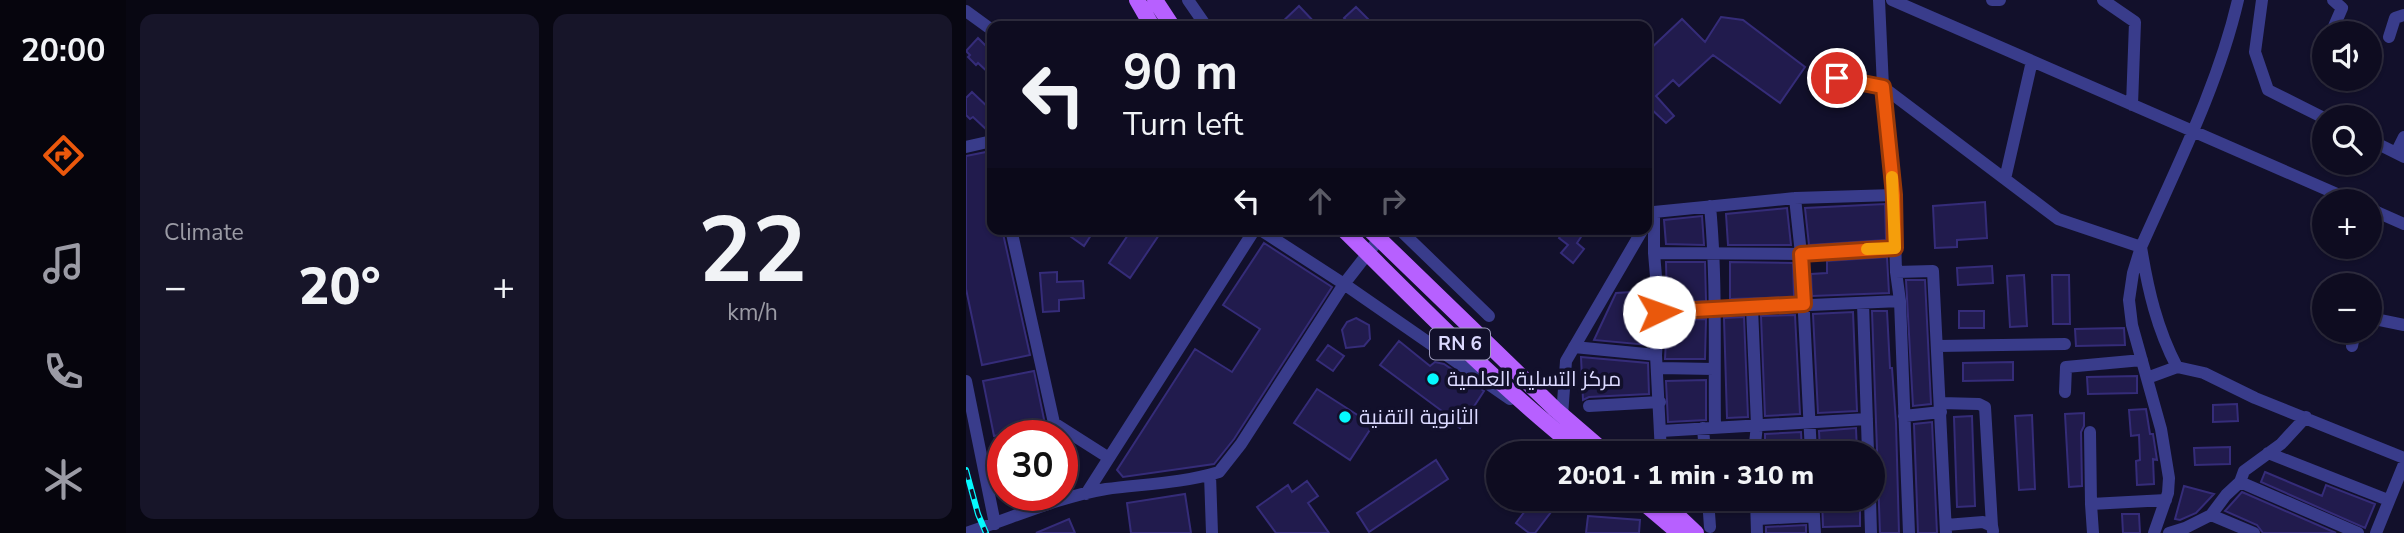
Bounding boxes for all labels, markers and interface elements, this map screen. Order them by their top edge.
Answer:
map controls [2312,21,2382,343]
button: sound [2312,21,2382,91]
text: 20:00 [21,29,105,72]
text: 90 m [1123,39,1238,106]
pin [1807,48,1867,108]
icon: left [1008,49,1099,140]
icon: arrive [1818,59,1856,97]
text: Turn left [1123,103,1243,146]
button: search [2312,105,2382,175]
icon: directions [39,131,88,180]
icon: left [1228,182,1266,220]
icon: ahead [1301,182,1339,220]
icon: right [1374,182,1412,220]
text: 22 [698,189,807,313]
button: + [2312,189,2382,259]
text: Climate [164,217,244,248]
icon: music [39,239,88,288]
text: 20° [298,251,381,322]
text: − [164,262,187,313]
text: + [492,262,515,313]
button: − [2312,273,2382,343]
position arrow [1622,275,1696,349]
text: km/h [727,297,778,328]
road number: RN 6 [1430,328,1490,360]
icon: phone [39,347,88,396]
place label: مركز التسلية العلمية [1447,365,1621,393]
marker: مركز التسلية العلمية [1425,371,1441,387]
place label: الثانوية التقنية [1359,403,1479,431]
marker: الثانوية التقنية [1337,409,1353,425]
speed limit sign: 30 [987,420,1078,511]
icon: climate [39,455,88,504]
text: 20:01 · 1 min · 310 m [1557,458,1814,493]

